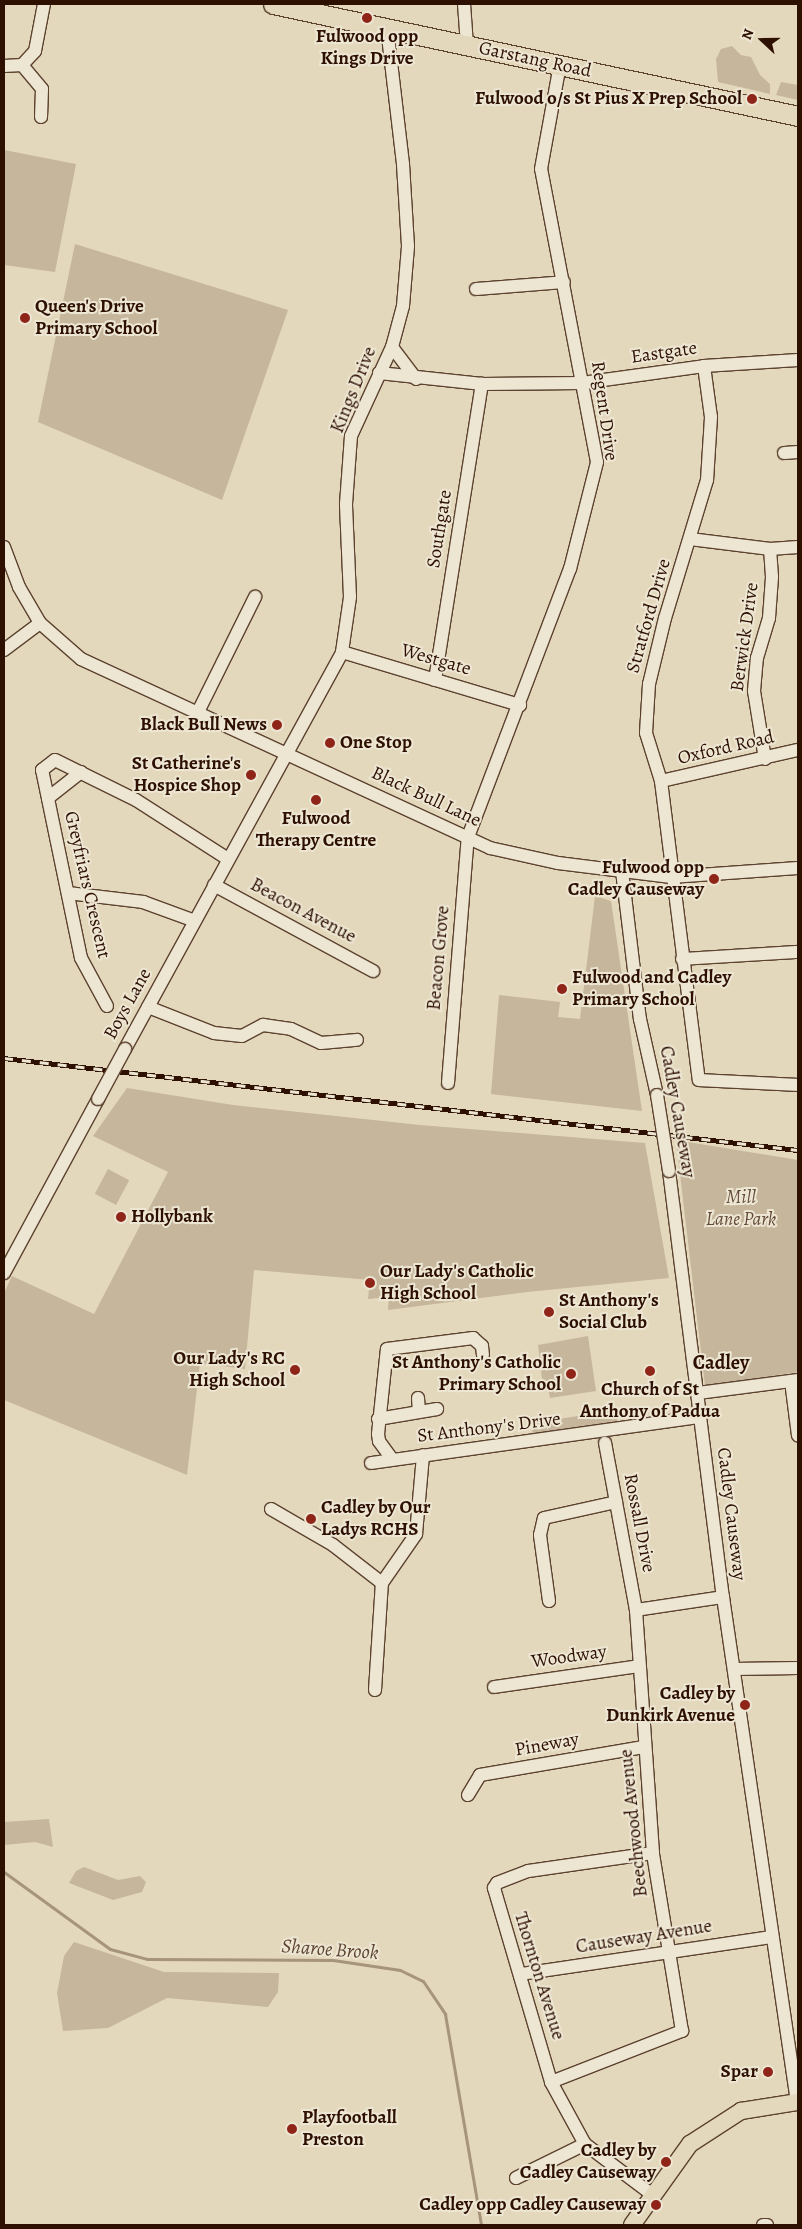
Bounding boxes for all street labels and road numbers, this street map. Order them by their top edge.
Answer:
street label: Garstang Road [477,37,593,83]
street label: Eastgate [629,337,699,369]
street label: Kings Drive [326,343,382,437]
street label: Regent Drive [586,360,622,462]
street label: Southgate [423,488,457,570]
street label: Stratford Drive [622,556,676,676]
street label: Berwick Drive [726,581,764,693]
street label: Westgate [398,639,474,681]
street label: Oxford Road [676,726,776,770]
street label: Black Bull Lane [368,762,484,832]
street label: Greyfriars Crescent [59,809,115,961]
street label: Beacon Avenue [246,874,360,948]
street label: Beacon Grove [423,905,455,1011]
street label: Boys Lane [99,965,157,1043]
street label: Cadley Causeway [654,1044,700,1180]
street label: St Anthony's Drive [416,1408,562,1448]
street label: Cadley Causeway [712,1446,750,1582]
street label: Rossall Drive [618,1472,660,1574]
street label: Woodway [530,1640,608,1674]
street label: Pineway [513,1728,581,1762]
street label: Beechwood Avenue [615,1748,653,1898]
street label: Thornton Avenue [509,1909,569,2043]
street label: Causeway Avenue [574,1915,714,1959]

